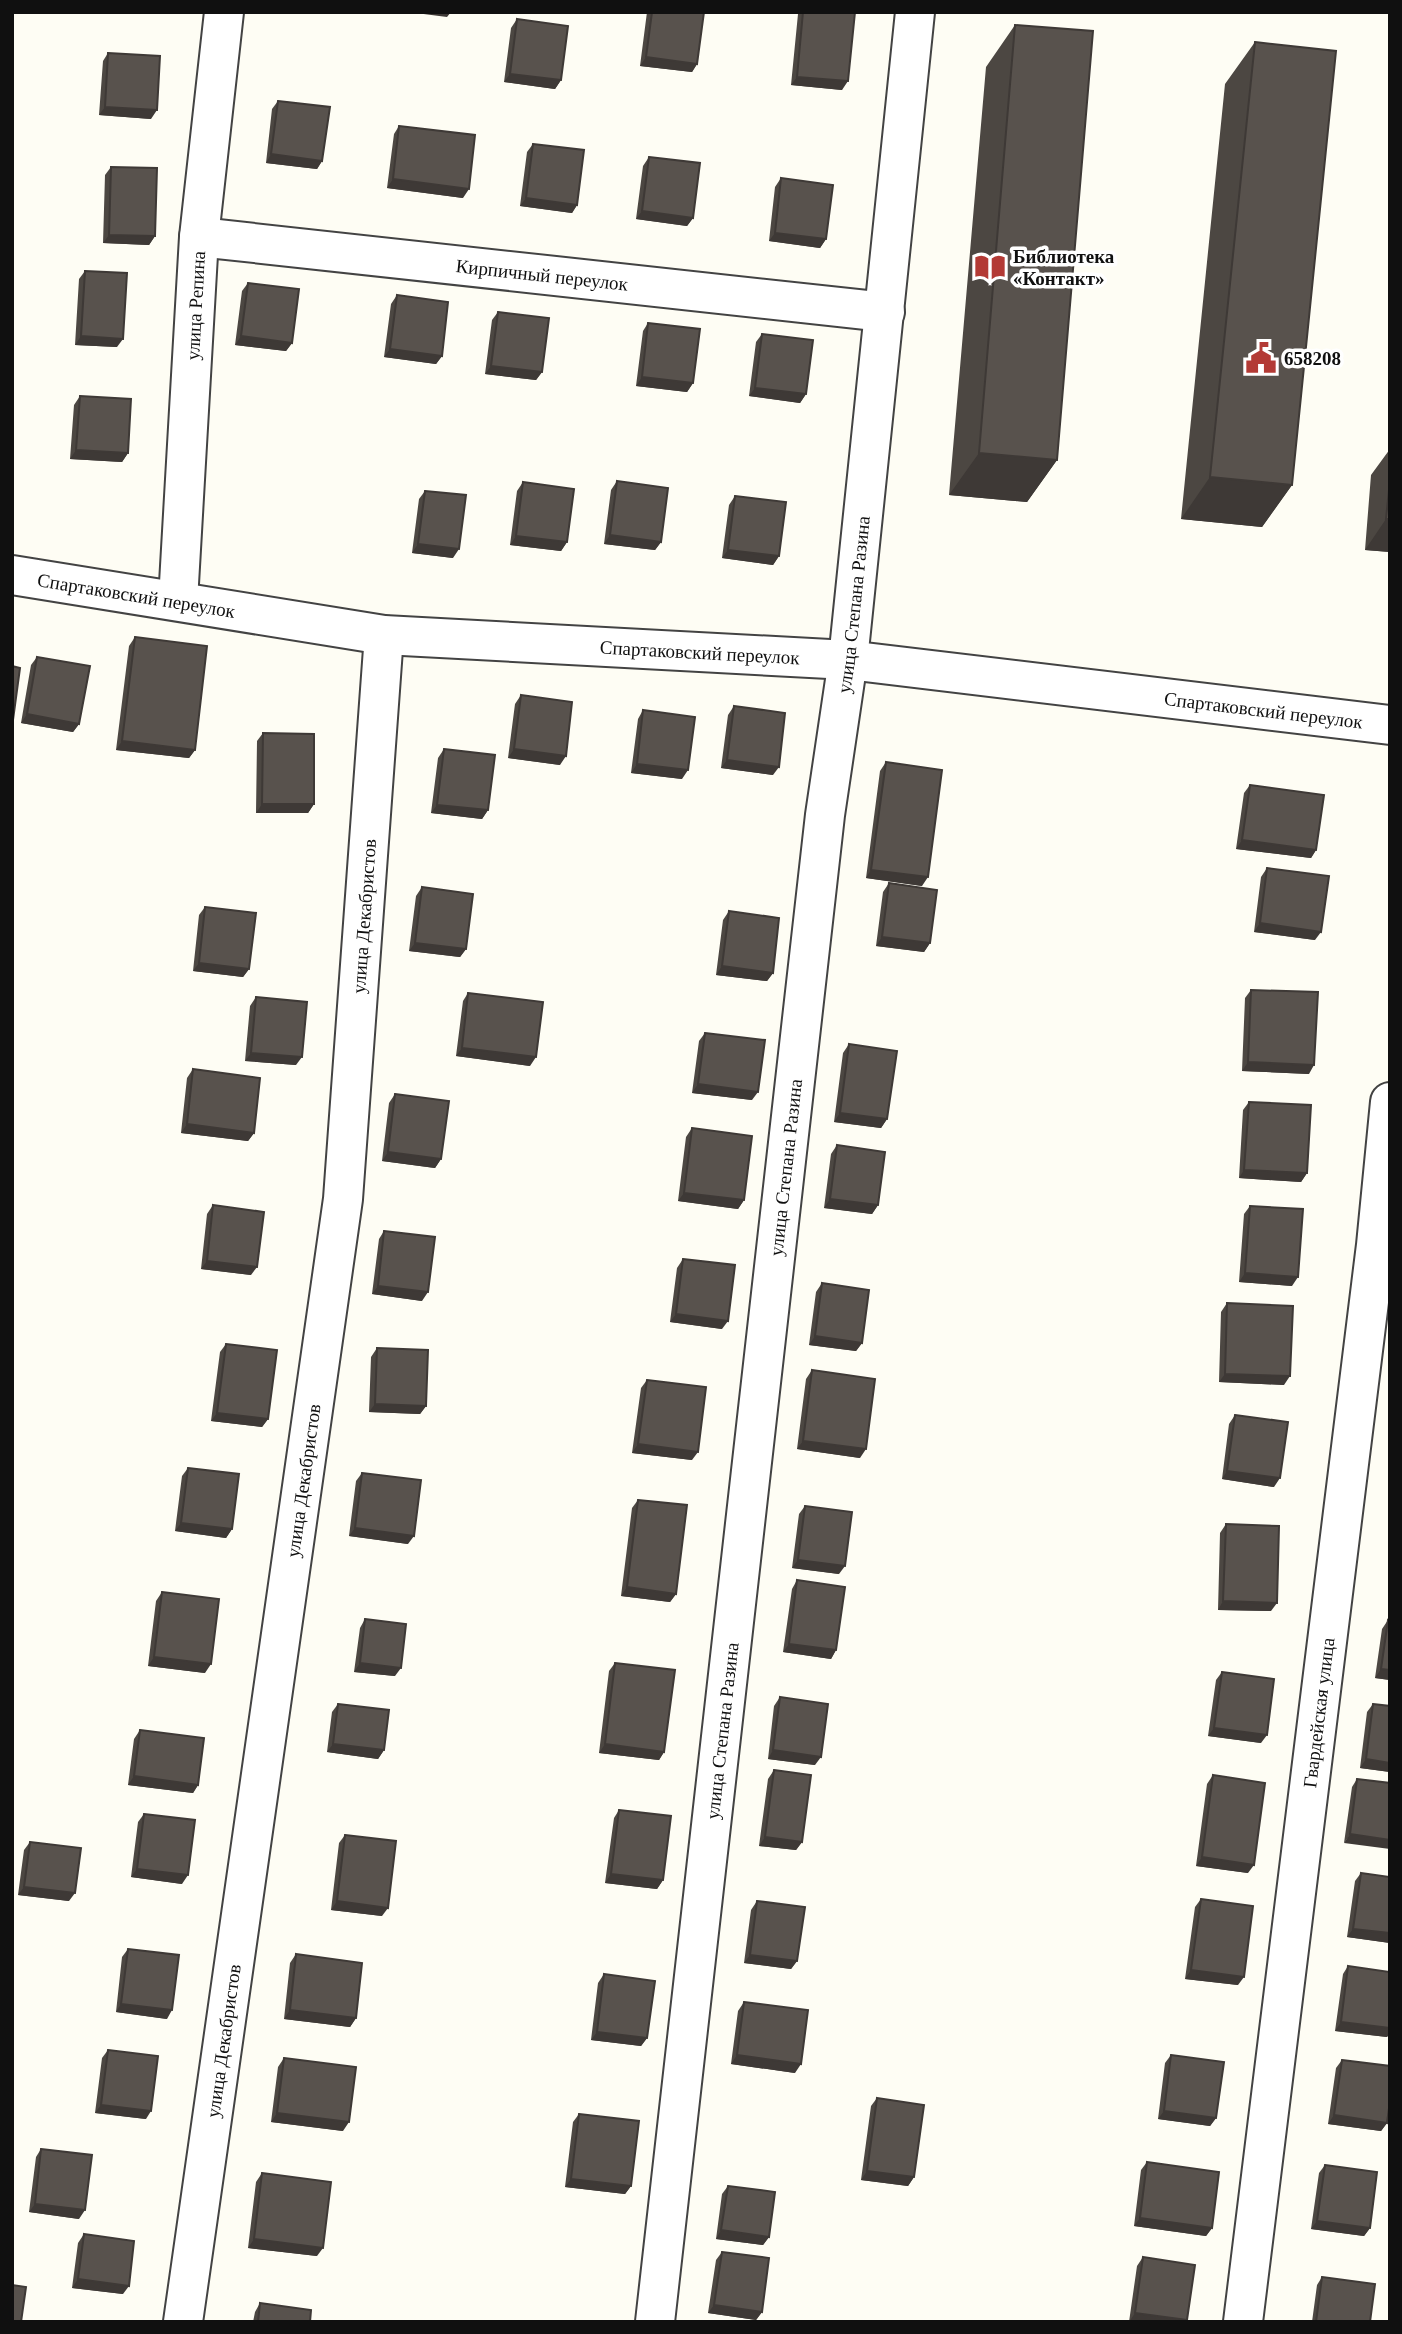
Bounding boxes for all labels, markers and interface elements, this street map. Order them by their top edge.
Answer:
place label: Библиотека «Контакт» [1013,246,1115,289]
street label: улица Репина [182,250,209,361]
library icon: Библиотека «Контакт» [973,250,1007,284]
street label: Кирпичный переулок [455,255,630,295]
public building icon: 658208 [1244,341,1278,375]
place label: 658208 [1284,348,1341,369]
street label: улица Степана Разина [833,514,874,695]
street label: Спартаковский переулок [36,569,237,622]
street label: Спартаковский переулок [599,637,801,668]
street label: Спартаковский переулок [1163,688,1365,733]
street label: улица Декабристов [348,838,380,994]
street label: улица Степана Разина [765,1077,806,1257]
street label: улица Декабристов [282,1402,325,1559]
street label: Гвардейская улица [1299,1636,1339,1789]
street label: улица Степана Разина [702,1641,743,1820]
street label: улица Декабристов [202,1963,245,2119]

